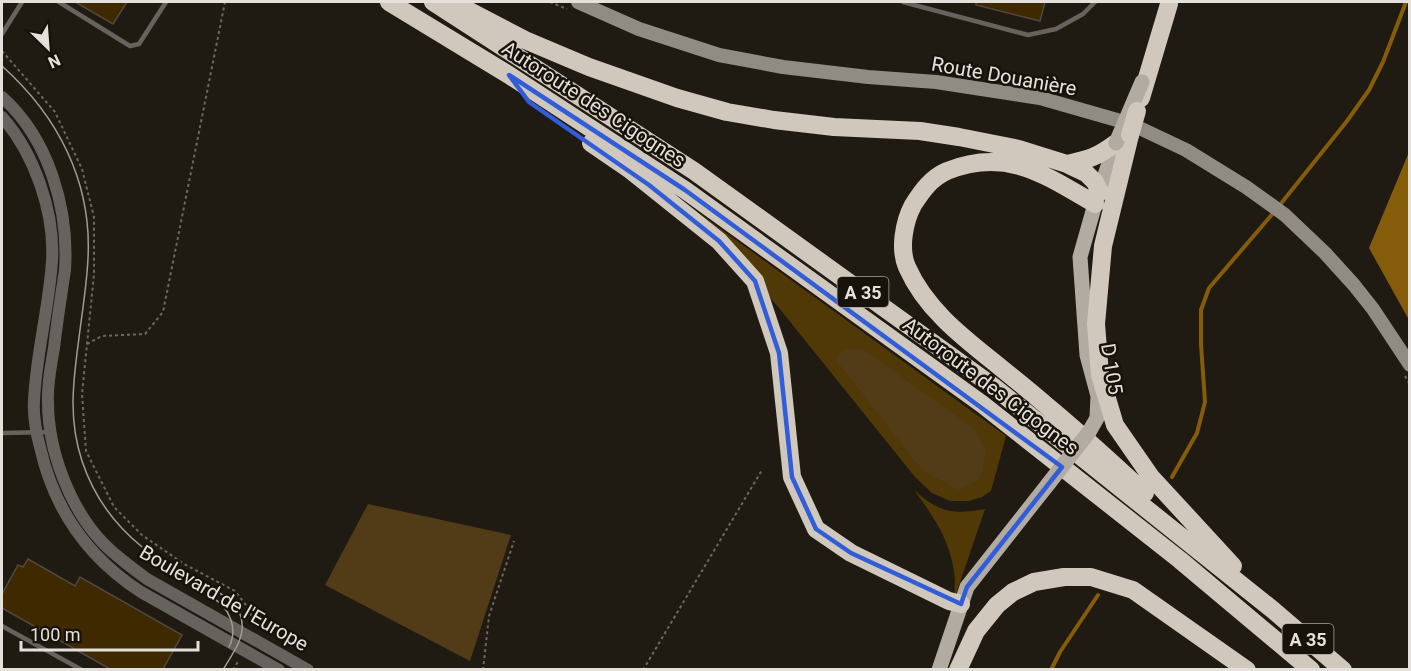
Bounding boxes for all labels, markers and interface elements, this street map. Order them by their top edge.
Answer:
north arrow [18,18,78,78]
street label: Autoroute des Cigognes [498,36,690,172]
text: N [45,50,63,72]
street label: Route Douanière [930,51,1078,101]
road number: A 35 [838,277,888,307]
street label: Autoroute des Cigognes [898,312,1084,460]
street label: D 105 [1096,342,1128,396]
street label: Boulevard de l'Europe [135,540,313,656]
scale bar [21,614,198,652]
text: 100 m [30,624,81,645]
road number: A 35 [1282,624,1334,654]

